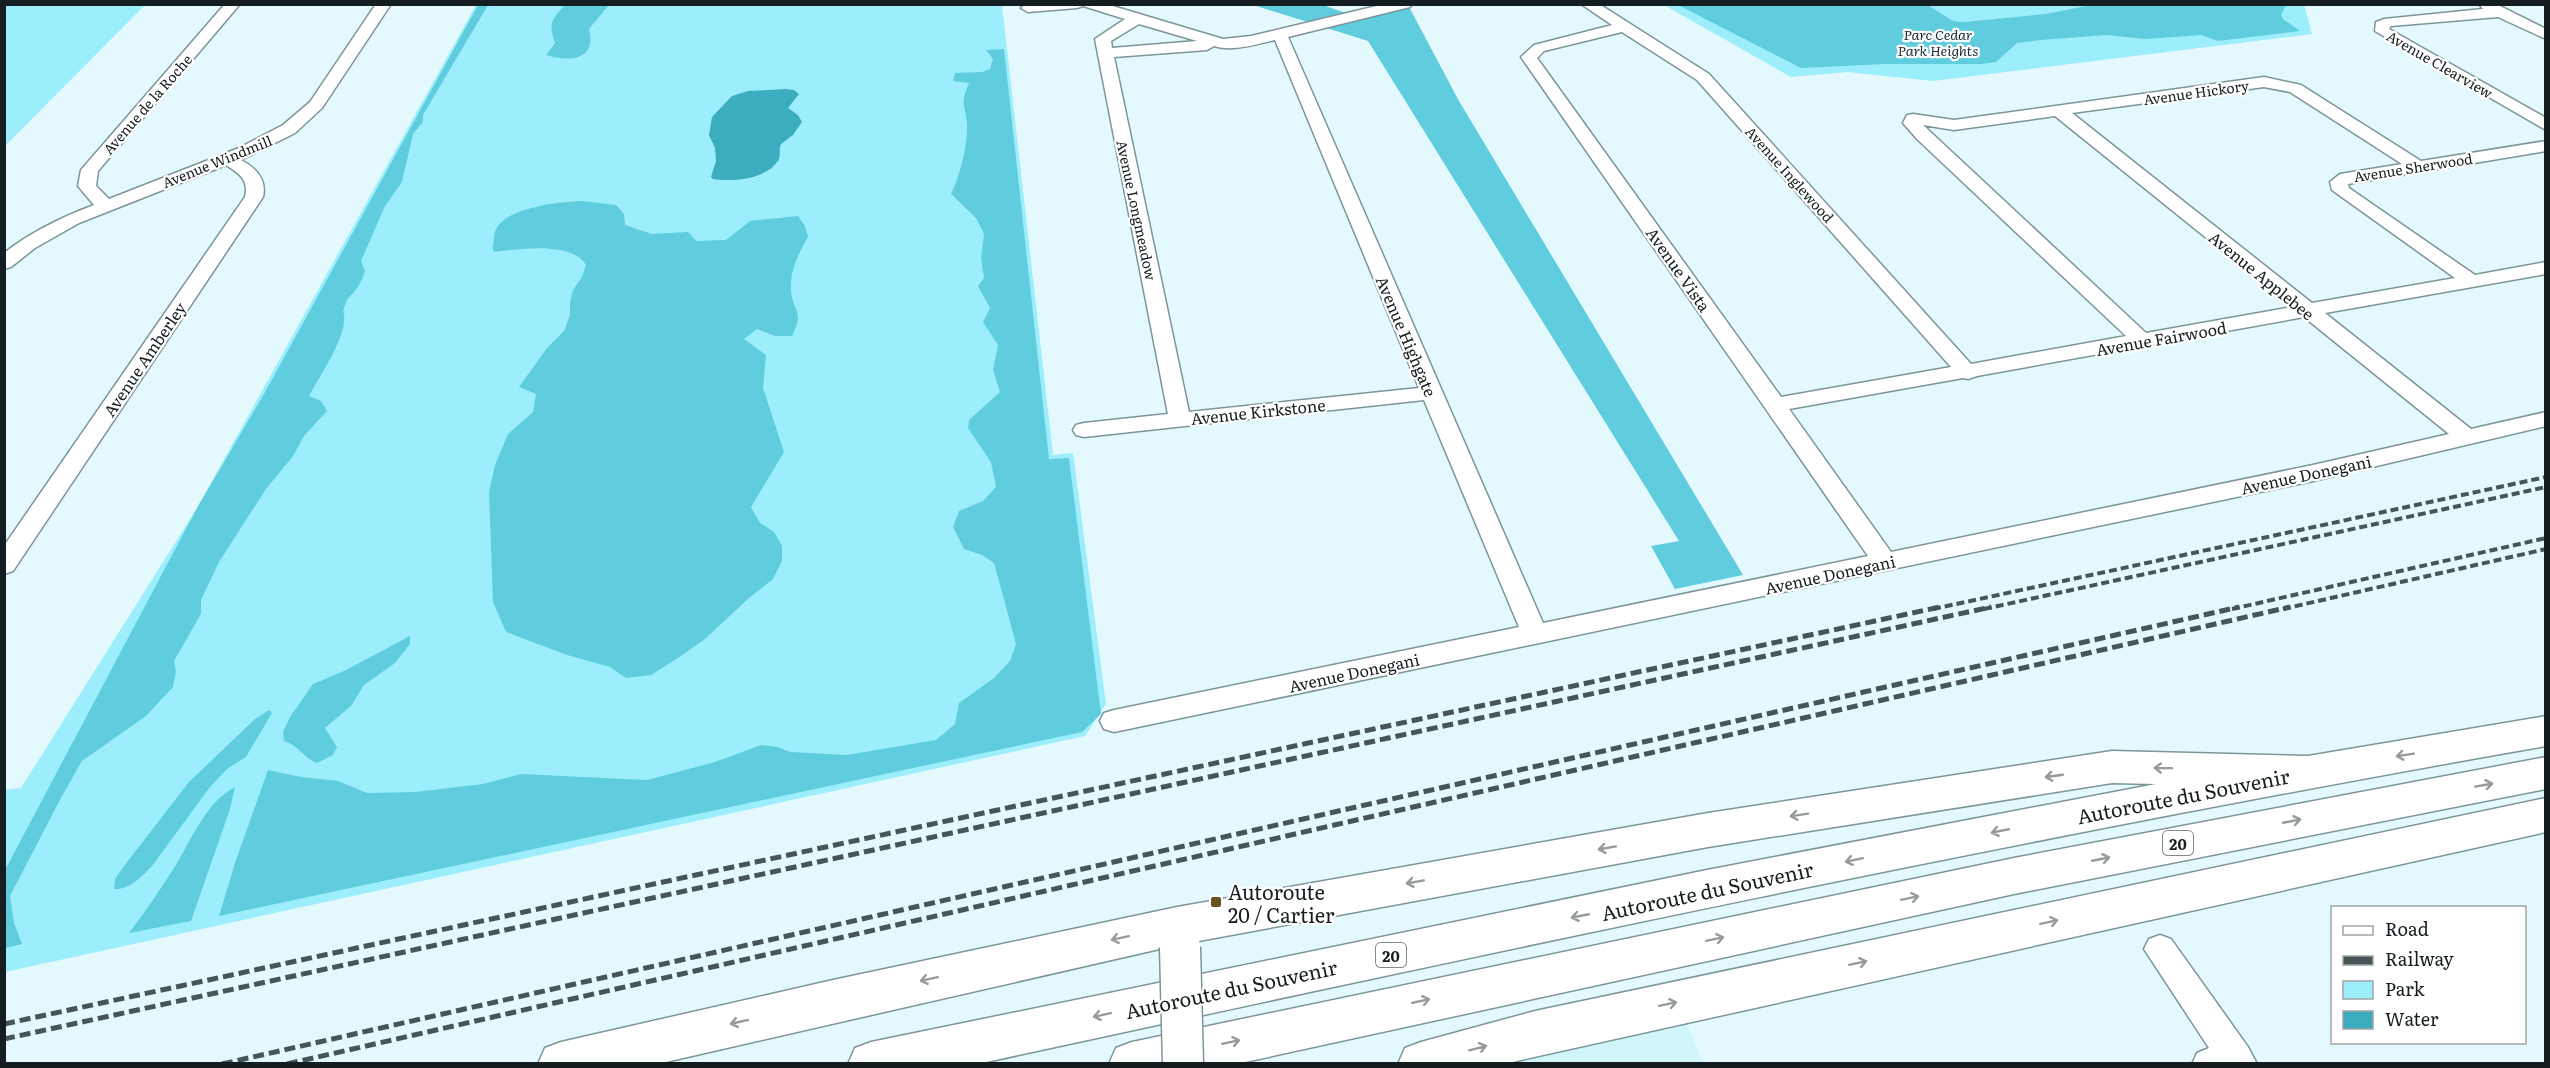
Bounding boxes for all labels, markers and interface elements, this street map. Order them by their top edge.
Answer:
park label: Parc Cedar Park Heights [1898,24,1978,60]
street label: Avenue Clearview [2383,25,2497,103]
street label: Avenue de la Roche [98,50,196,158]
street label: Avenue Hickory [2142,75,2251,109]
street label: Avenue Inglewood [1741,122,1839,227]
street label: Avenue Windmill [159,130,275,192]
street label: Avenue Longmeadow [1112,138,1162,282]
street label: Avenue Sherwood [2352,148,2474,186]
street label: Avenue Vista [1641,222,1717,316]
street label: Avenue Applebee [2204,225,2320,325]
street label: Avenue Highgate [1371,272,1443,400]
street label: Avenue Amberley [97,296,192,421]
street label: Avenue Fairwood [2094,315,2228,361]
street label: Avenue Kirkstone [1189,392,1327,430]
street label: Avenue Donegani [2239,448,2373,500]
street label: Avenue Donegani [1763,548,1897,600]
street label: Avenue Donegani [1287,646,1421,698]
one-way arrow [2396,749,2415,760]
street label: Autoroute du Souvenir [2074,760,2292,830]
one-way arrow [2153,762,2173,774]
one-way arrow [2044,770,2064,781]
one-way arrow [2473,779,2493,790]
one-way arrow [1789,809,1809,820]
one-way arrow [2282,815,2301,826]
one-way arrow [1991,826,2011,837]
road number: 20 [2163,831,2193,855]
one-way arrow [1597,843,1617,854]
street label: Autoroute du Souvenir [1598,853,1816,927]
one-way arrow [2090,853,2110,864]
one-way arrow [1845,855,1864,866]
place label: Autoroute 20 / Cartier [1228,876,1335,929]
one-way arrow [1405,877,1425,888]
one-way arrow [1900,892,1919,904]
marker: Autoroute 20 / Cartier [1209,895,1223,909]
legend [2331,906,2526,1044]
one-way arrow [1571,911,1591,922]
text: Road [2385,915,2429,942]
one-way arrow [2039,916,2058,927]
one-way arrow [1111,933,1130,944]
one-way arrow [1705,933,1724,944]
road number: 20 [1376,943,1406,967]
text: Railway [2385,945,2454,972]
street label: Autoroute du Souvenir [1122,951,1340,1025]
one-way arrow [1849,956,1868,968]
one-way arrow [920,974,939,986]
text: Park [2385,975,2426,1002]
one-way arrow [1412,995,1431,1007]
one-way arrow [1657,998,1677,1009]
text: Water [2385,1005,2439,1032]
one-way arrow [1092,1010,1112,1021]
one-way arrow [730,1017,749,1029]
one-way arrow [1221,1036,1240,1048]
one-way arrow [1468,1041,1487,1053]

